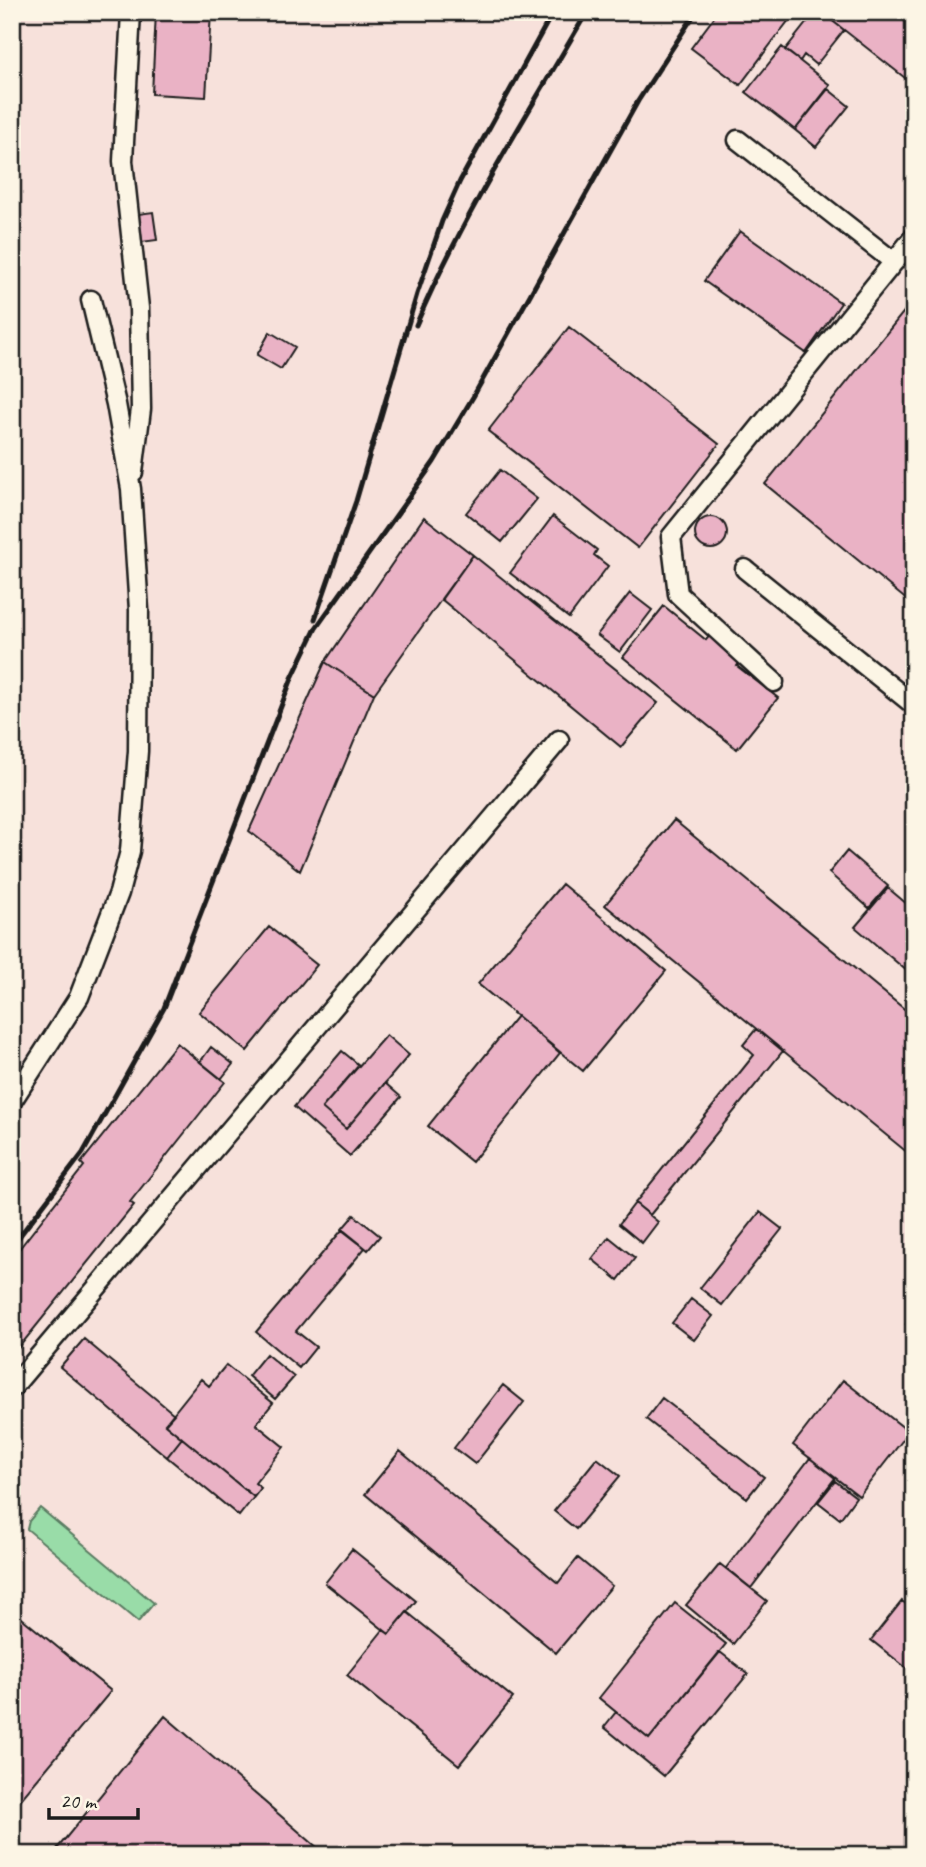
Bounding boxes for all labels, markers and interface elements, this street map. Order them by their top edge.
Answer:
scale bar [49,1776,138,1820]
text: 20 m [60,1788,98,1814]

